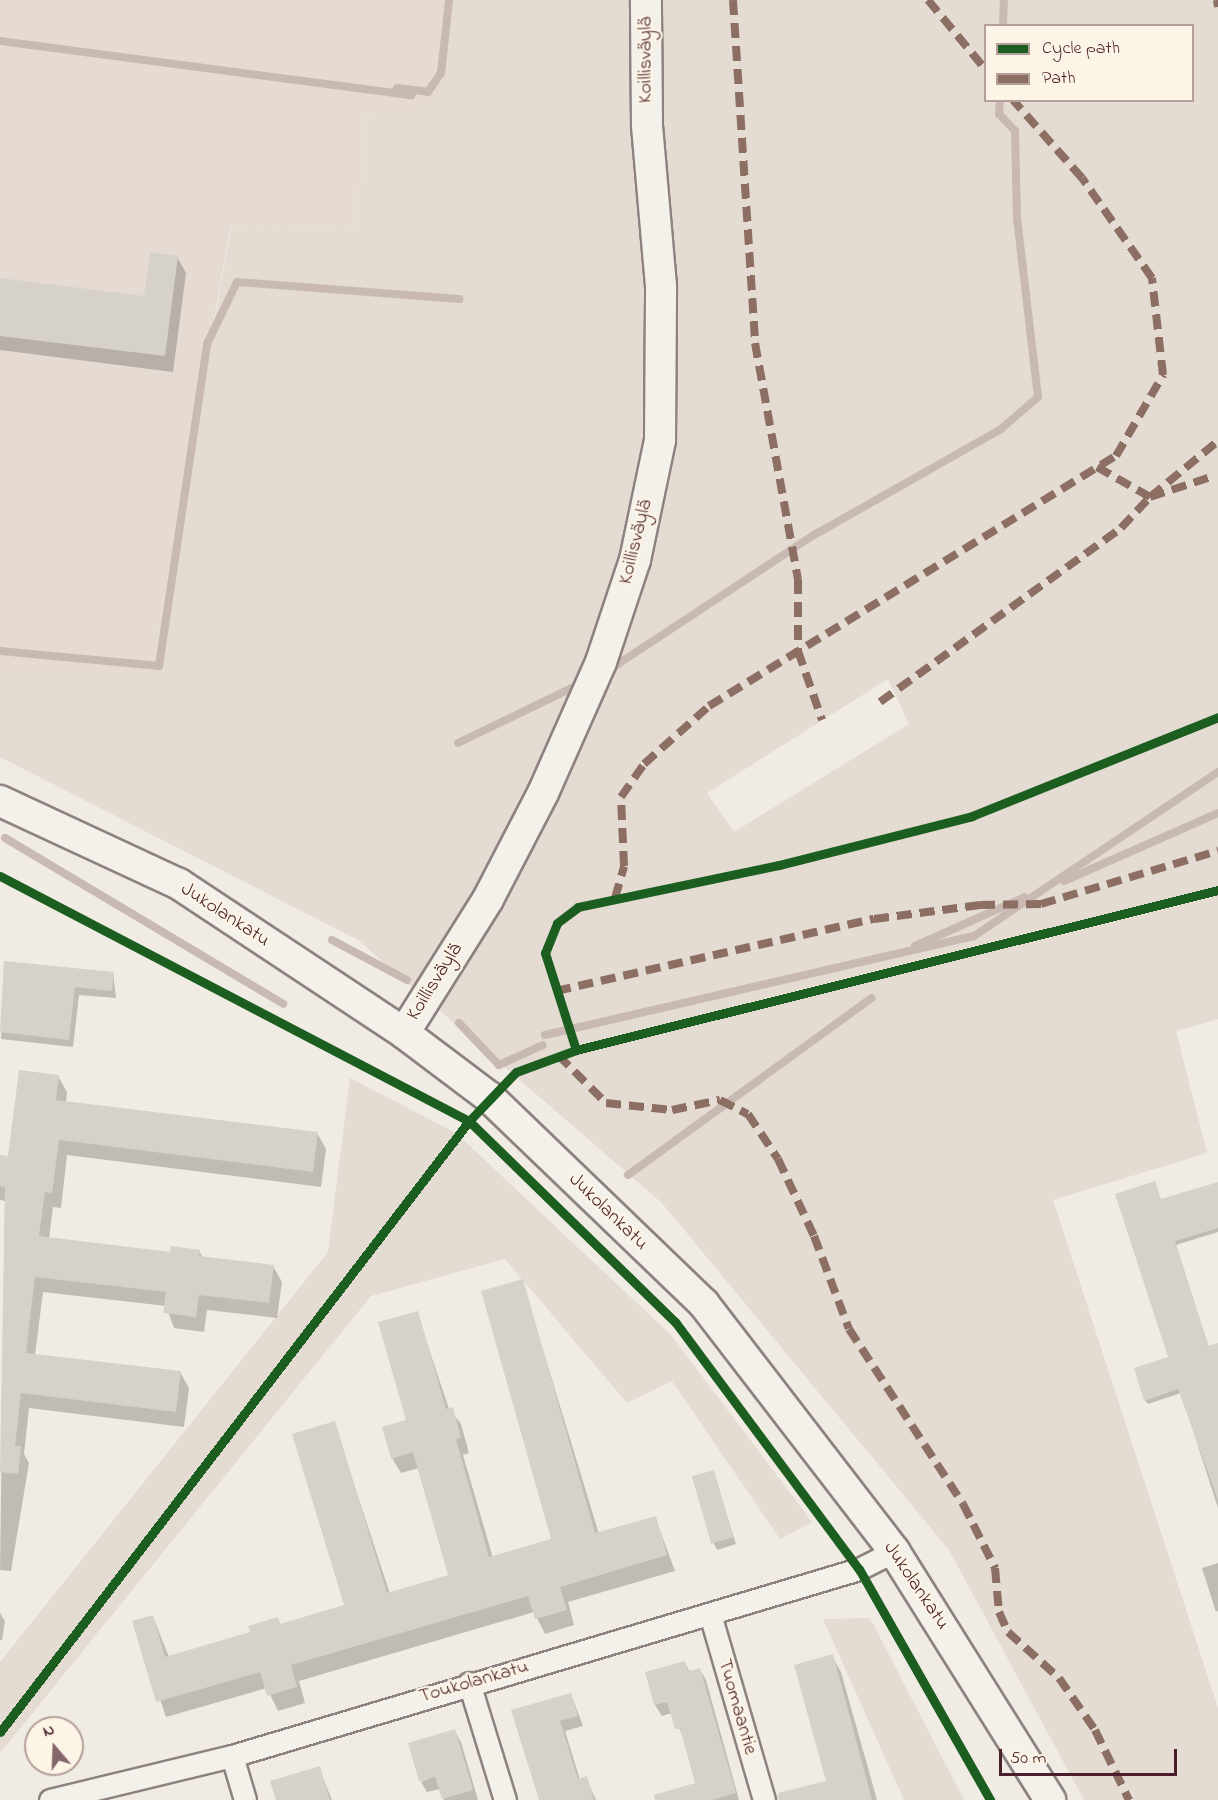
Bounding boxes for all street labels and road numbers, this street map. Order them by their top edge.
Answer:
street label: Koillisväylä [634,17,658,103]
street label: Koillisväylä [614,497,658,587]
street label: Jukolankatu [176,877,274,953]
street label: Koillisväylä [402,939,468,1025]
street label: Jukolankatu [563,1168,653,1256]
street label: Jukolankatu [878,1537,954,1635]
street label: Toukolankatu [417,1655,531,1709]
street label: Tuomaantie [712,1656,762,1758]

